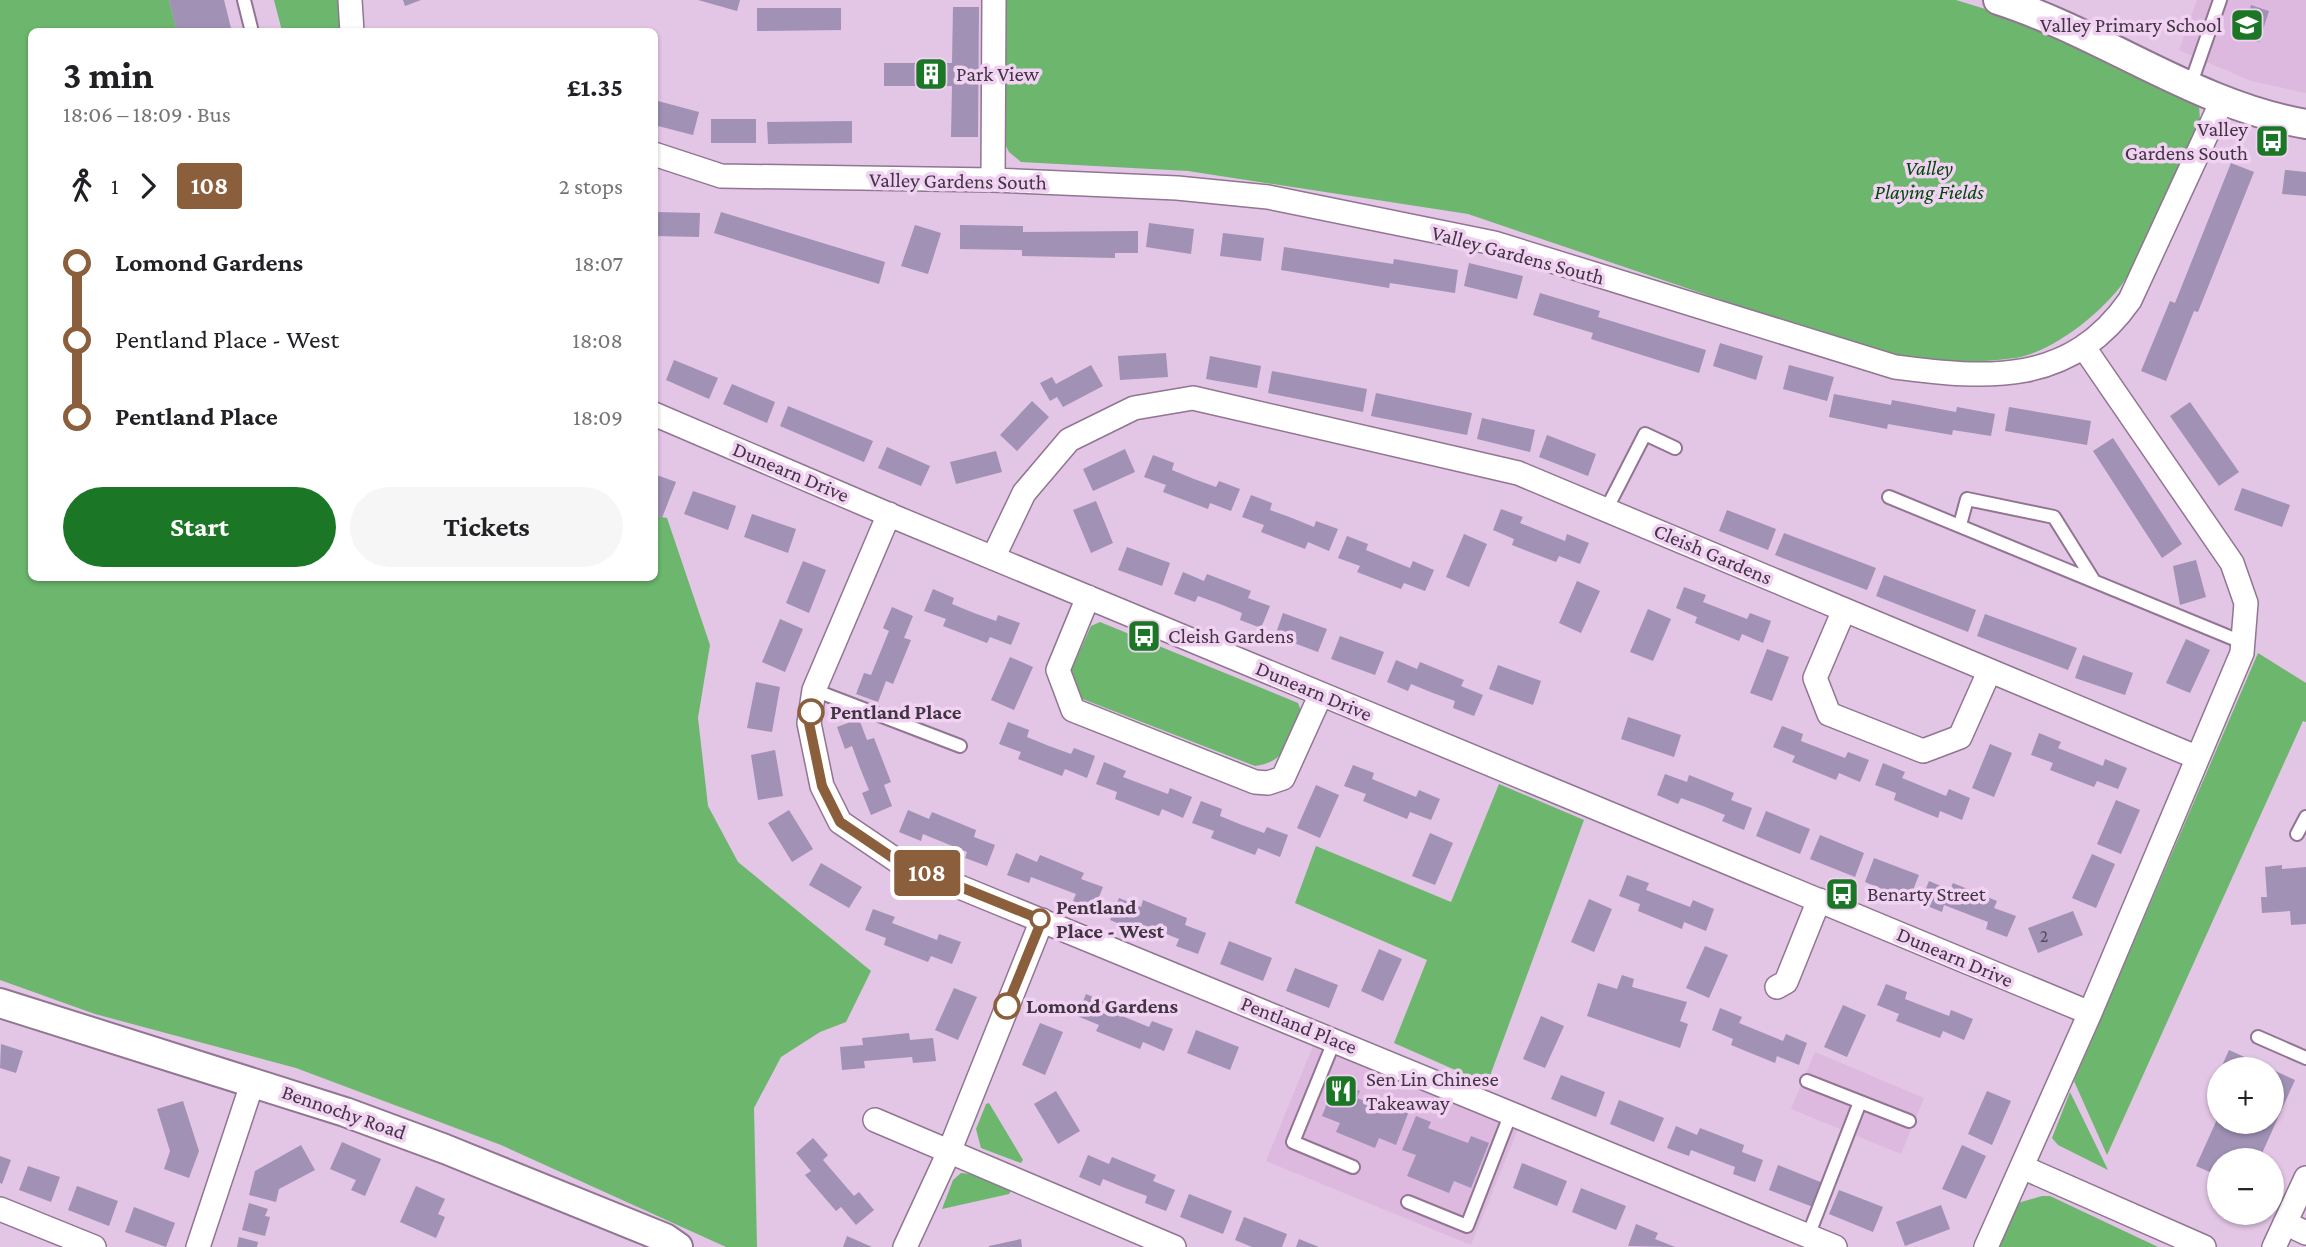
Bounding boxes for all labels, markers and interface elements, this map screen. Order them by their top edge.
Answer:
school or university icon: Valley Primary School [2228,6,2266,44]
place label: Valley Primary School [2040,13,2222,37]
text: 3 min [63,54,154,96]
building icon: Park View [912,55,950,93]
place label: Park View [956,62,1040,86]
text: £1.35 [567,73,623,102]
text: 18:06 – 18:09 · Bus [63,101,231,127]
place label: Valley Gardens South [2125,117,2248,165]
bus stop icon: Valley Gardens South [2253,122,2291,160]
park label: Valley Playing Fields [1874,156,1984,204]
icon: walk [63,167,101,205]
icon: forward [129,167,167,205]
street label: Valley Gardens South [869,167,1047,195]
text: 108 [191,172,228,199]
text: 1 [111,173,119,199]
text: 2 stops [559,173,623,199]
street label: Valley Gardens South [1429,220,1607,290]
text: Lomond Gardens [115,248,303,277]
text: 18:07 [575,250,623,276]
text: Pentland Place - West [115,325,339,354]
text: 18:08 [572,327,623,353]
text: Pentland Place [115,402,278,431]
text: 18:09 [573,404,623,430]
street label: Dunearn Drive [729,437,853,507]
button: Start [63,487,336,567]
button: Tickets [350,487,623,567]
street label: Cleish Gardens [1650,518,1776,590]
bus stop icon: Cleish Gardens [1125,617,1163,655]
place label: Cleish Gardens [1168,624,1294,648]
street label: Dunearn Drive [1252,656,1376,726]
marker: Pentland Place [798,699,824,725]
place label: Pentland Place [830,700,962,724]
line badge: 108 [887,850,967,896]
text: 108 [908,859,946,886]
bus stop icon: Benarty Street [1823,875,1861,913]
place label: Benarty Street [1867,882,1987,906]
place label: Pentland Place - West [1056,895,1164,943]
marker: Pentland Place - West [1030,909,1050,929]
street label: Dunearn Drive [1893,922,2017,992]
house number: 2 [2040,926,2048,946]
street label: Pentland Place [1238,991,1360,1059]
marker: Lomond Gardens [994,993,1020,1019]
place label: Lomond Gardens [1026,994,1178,1018]
map controls [2207,1057,2284,1225]
button: + [2207,1057,2284,1134]
place label: Sen Lin Chinese Takeaway [1366,1067,1499,1115]
restaurant icon: Sen Lin Chinese Takeaway [1322,1072,1360,1110]
street label: Bennochy Road [279,1080,409,1144]
button: − [2207,1148,2284,1225]

